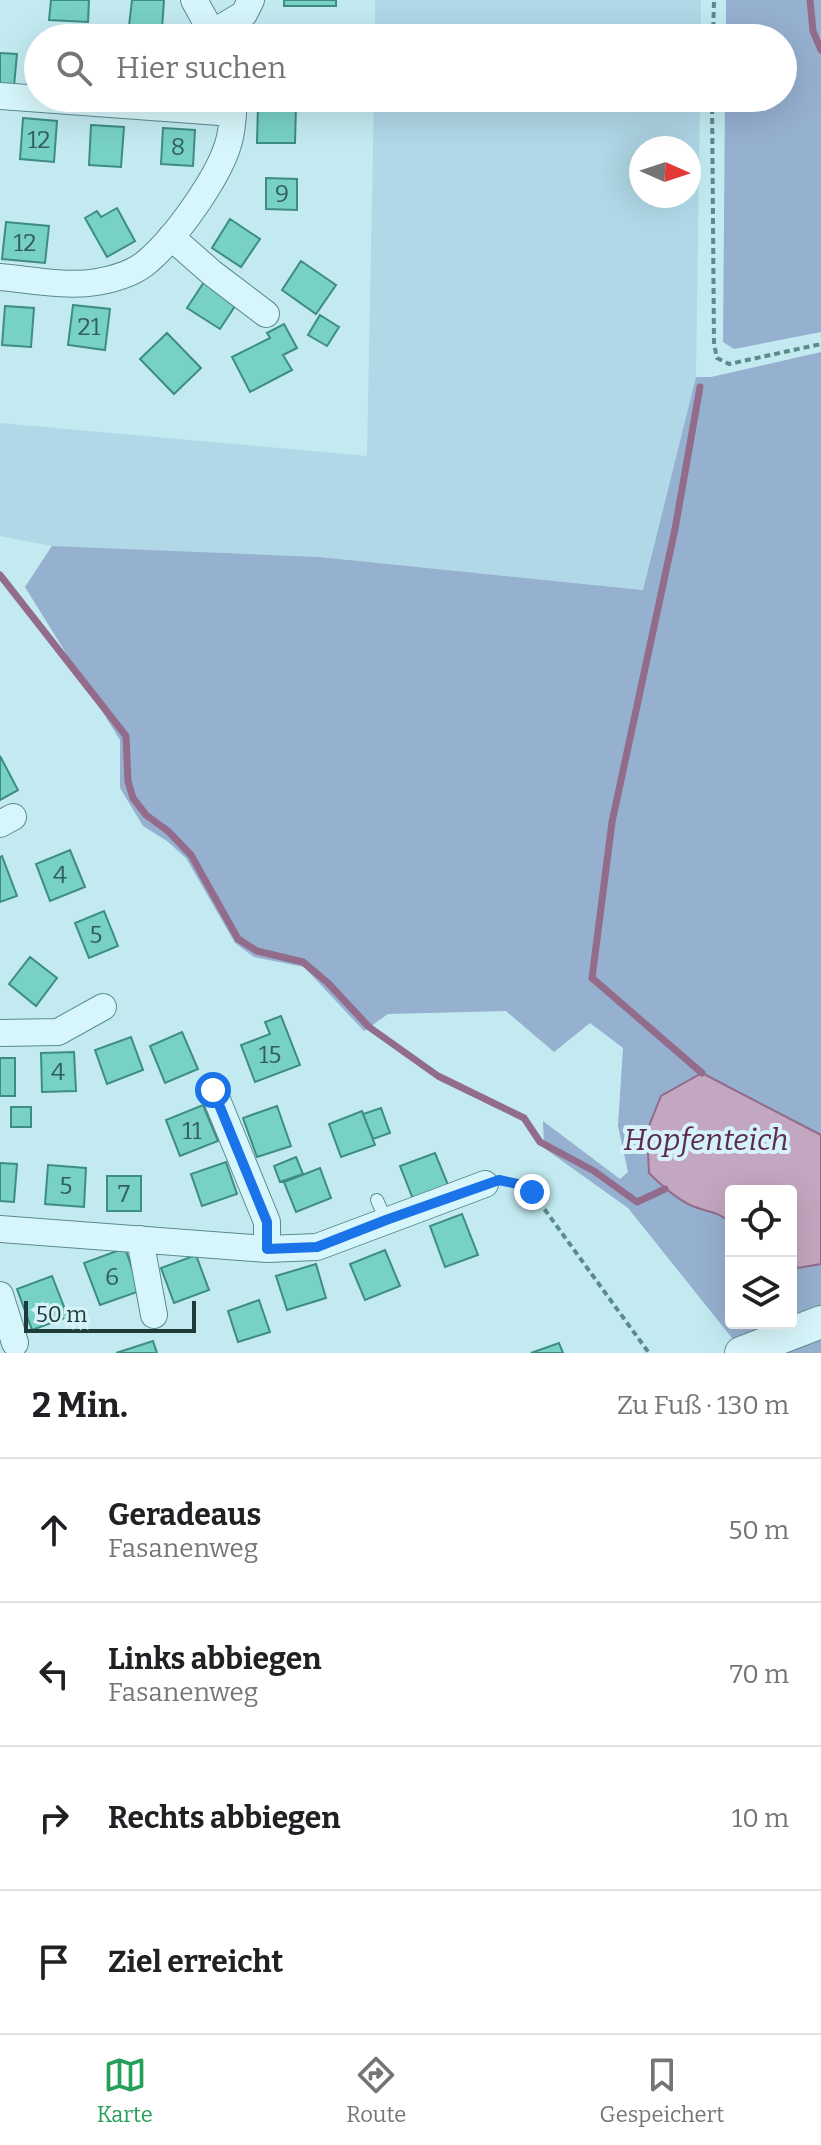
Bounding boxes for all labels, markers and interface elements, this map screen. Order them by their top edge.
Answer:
search box [24,24,797,112]
icon: search [52,46,96,90]
text: Hier suchen [116,50,286,86]
house number: 12 [28,126,50,154]
house number: 8 [171,133,185,161]
north arrow [629,136,701,208]
house number: 9 [275,180,289,208]
house number: 12 [14,229,36,257]
house number: 21 [78,313,101,341]
house number: 4 [53,861,67,889]
house number: 5 [90,921,102,949]
house number: 15 [259,1041,281,1069]
house number: 4 [51,1058,65,1086]
route start [195,1072,231,1108]
house number: 11 [182,1117,202,1145]
water label: Hopfenteich [624,1122,788,1158]
house number: 5 [60,1172,72,1200]
route end [514,1174,550,1210]
house number: 7 [118,1180,130,1208]
map controls [725,1185,797,1329]
button: locate [725,1185,797,1257]
button: layers [725,1257,797,1329]
house number: 6 [105,1263,119,1291]
scale bar [24,1297,196,1333]
text: 50 m [36,1301,87,1328]
text: 2 Min. [32,1385,128,1426]
text: Zu Fuß · 130 m [617,1390,789,1421]
text: Geradeaus [108,1497,261,1533]
icon: ahead [32,1508,76,1552]
text: 50 m [728,1515,789,1546]
text: Fasanenweg [108,1533,258,1564]
text: Links abbiegen [108,1641,321,1677]
icon: left [32,1652,76,1696]
text: 70 m [730,1659,789,1690]
text: Fasanenweg [108,1677,258,1708]
icon: right [32,1796,76,1840]
text: Rechts abbiegen [108,1800,341,1836]
text: 10 m [732,1803,789,1834]
icon: arrive [32,1940,76,1984]
text: Ziel erreicht [108,1944,283,1980]
tab: Karte [97,2053,153,2128]
tab: Route [346,2053,406,2128]
tab: Gespeichert [600,2053,724,2128]

